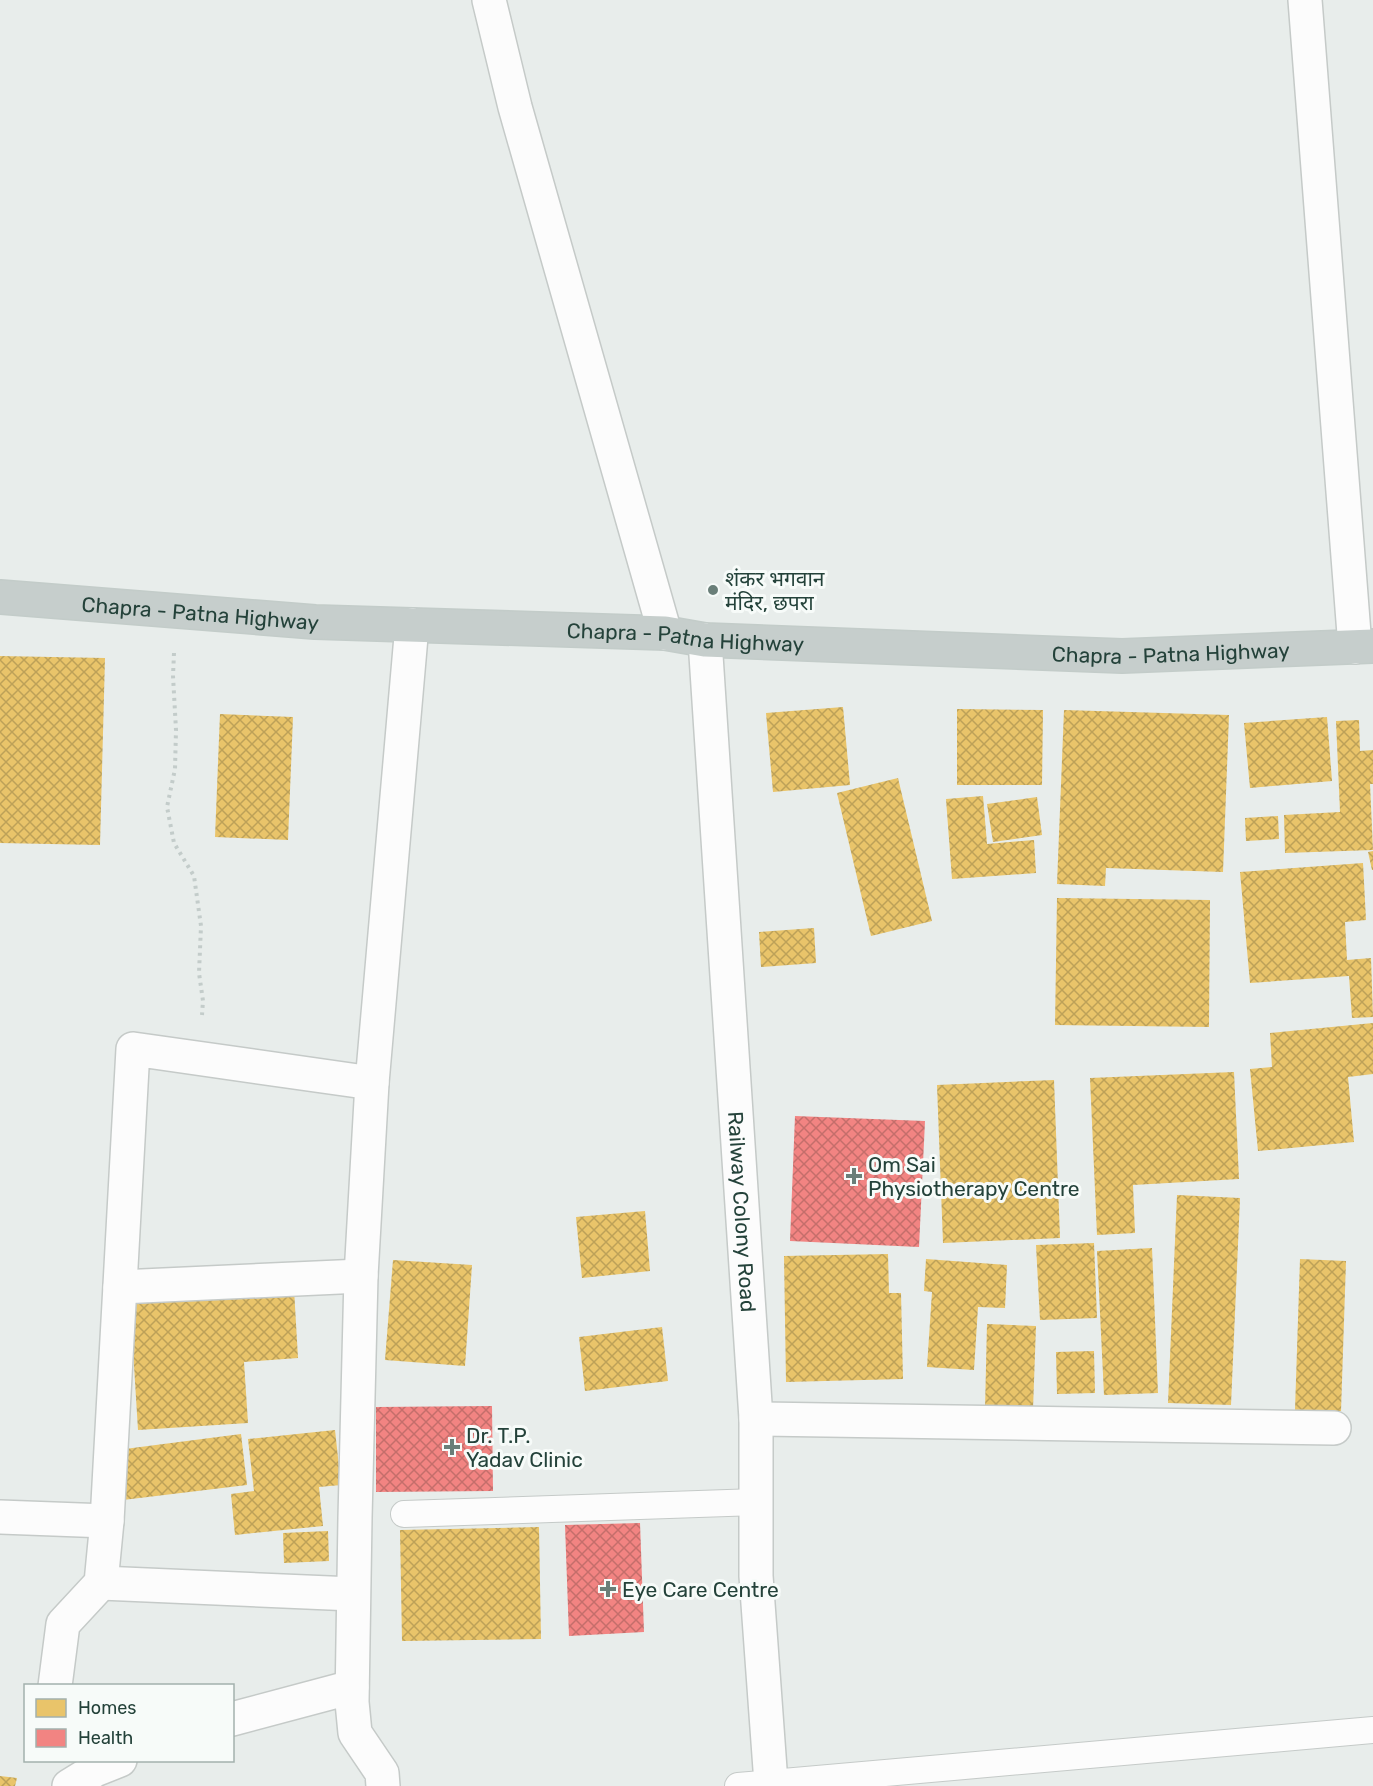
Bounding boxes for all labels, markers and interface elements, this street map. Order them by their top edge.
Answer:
place label: शंकर भगवान मंदिर, छपरा [725,566,825,615]
marker: शंकर भगवान मंदिर, छपरा [706,583,720,597]
street label: Chapra - Patna Highway [81,591,320,635]
street label: Chapra - Patna Highway [566,617,805,656]
street label: Chapra - Patna Highway [1051,637,1291,668]
street label: Railway Colony Road [723,1111,761,1313]
place label: Om Sai Physiotherapy Centre [868,1152,1079,1201]
marker: Om Sai Physiotherapy Centre [845,1167,863,1185]
place label: Dr. T.P. Yadav Clinic [466,1423,583,1472]
marker: Dr. T.P. Yadav Clinic [443,1438,461,1456]
place label: Eye Care Centre [622,1577,779,1602]
marker: Eye Care Centre [599,1580,617,1598]
legend [24,1684,234,1762]
text: Homes [78,1697,136,1719]
text: Health [78,1727,133,1749]

